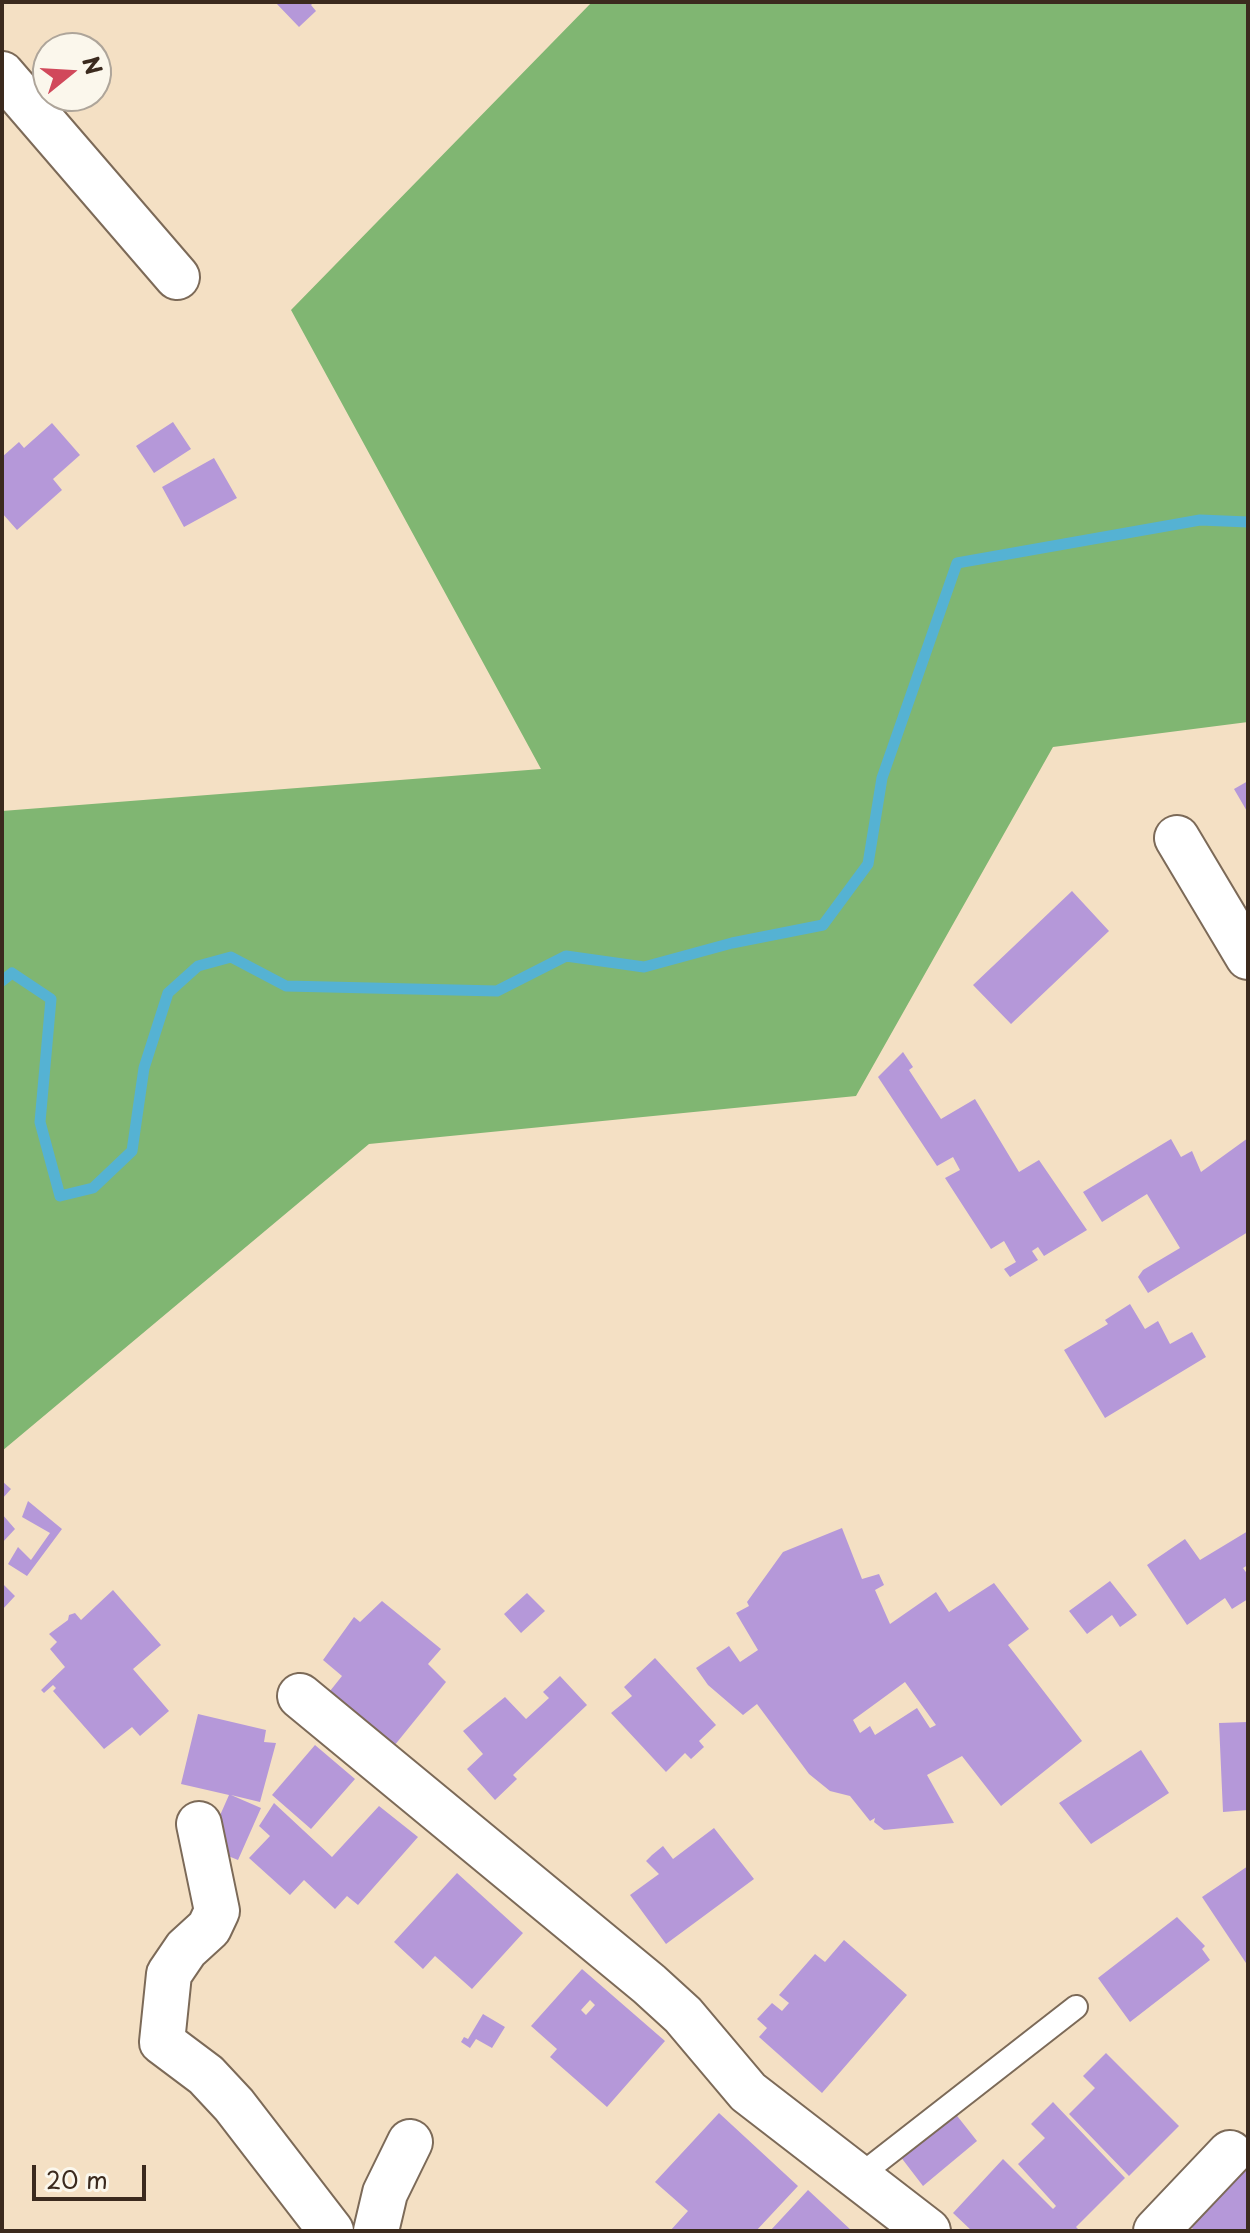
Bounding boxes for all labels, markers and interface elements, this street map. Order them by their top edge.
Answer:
north arrow [32,32,112,112]
text: N [75,52,112,78]
scale bar [36,2149,150,2199]
text: 20 m [46,2161,108,2197]

